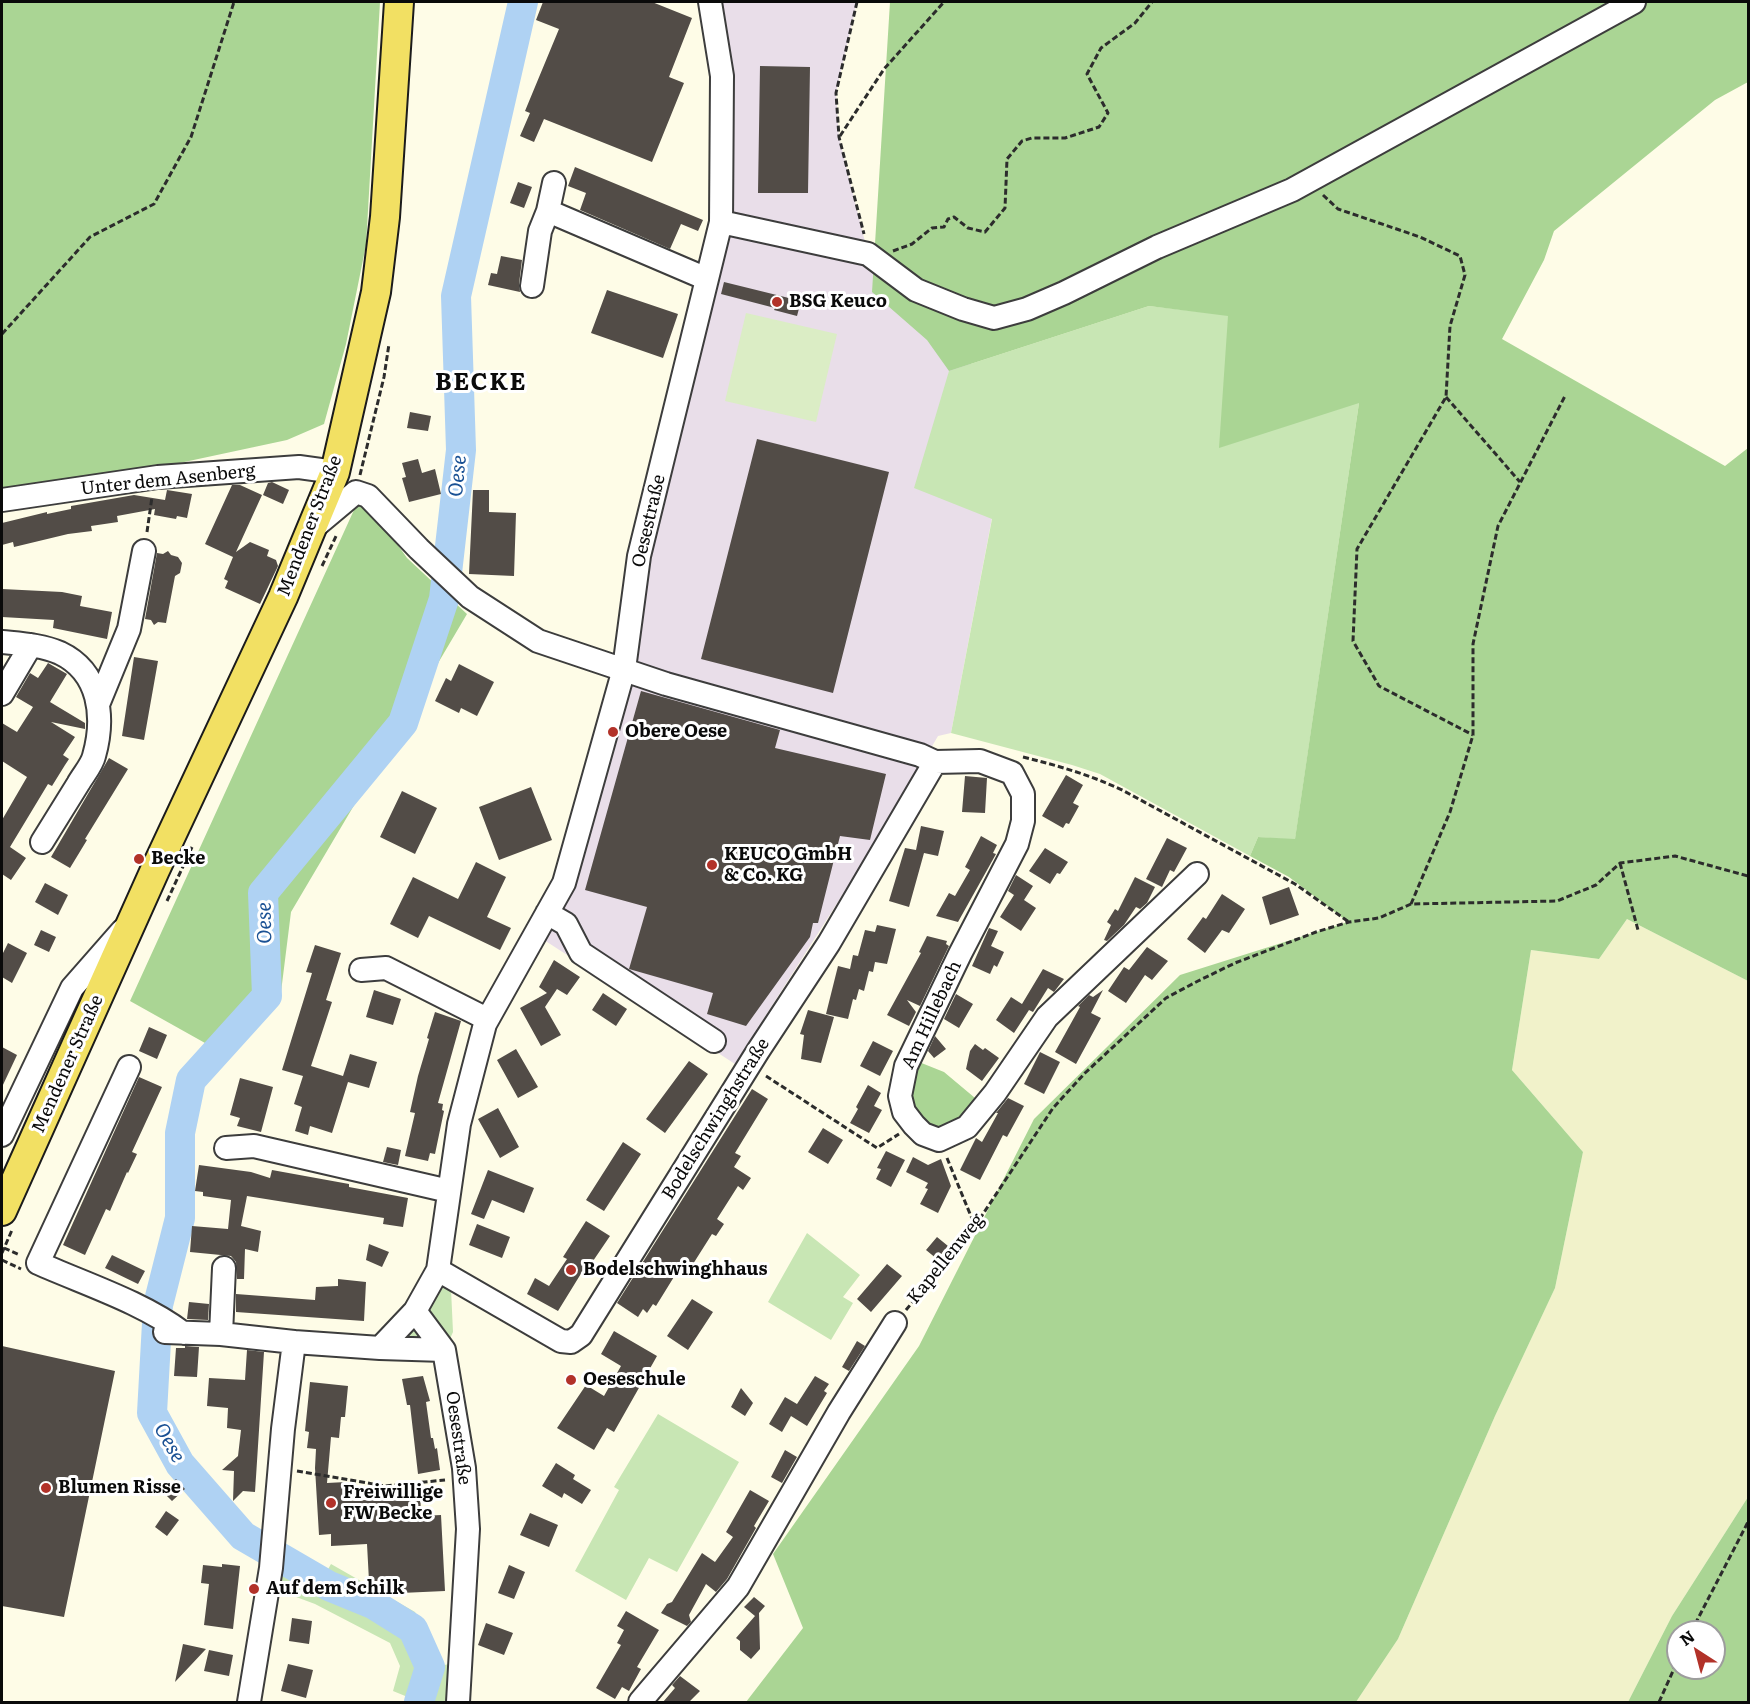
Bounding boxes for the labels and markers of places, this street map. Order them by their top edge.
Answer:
place label: BSG Keuco [789,291,887,313]
marker: BSG Keuco [770,295,784,309]
place label: Obere Oese [625,721,727,743]
marker: Obere Oese [606,725,620,739]
place label: KEUCO GmbH & Co. KG [724,844,852,886]
place label: Becke [151,848,205,870]
marker: Becke [132,852,146,866]
marker: KEUCO GmbH & Co. KG [705,858,719,872]
place label: Bodelschwinghhaus [583,1259,767,1281]
marker: Bodelschwinghhaus [564,1263,578,1277]
place label: Oeseschule [583,1369,686,1391]
marker: Oeseschule [564,1373,578,1387]
place label: Blumen Risse [58,1477,181,1499]
marker: Blumen Risse [39,1481,53,1495]
place label: Freiwillige FW Becke [343,1482,443,1524]
marker: Freiwillige FW Becke [324,1496,338,1510]
place label: Auf dem Schilk [266,1578,404,1600]
marker: Auf dem Schilk [247,1582,261,1596]

